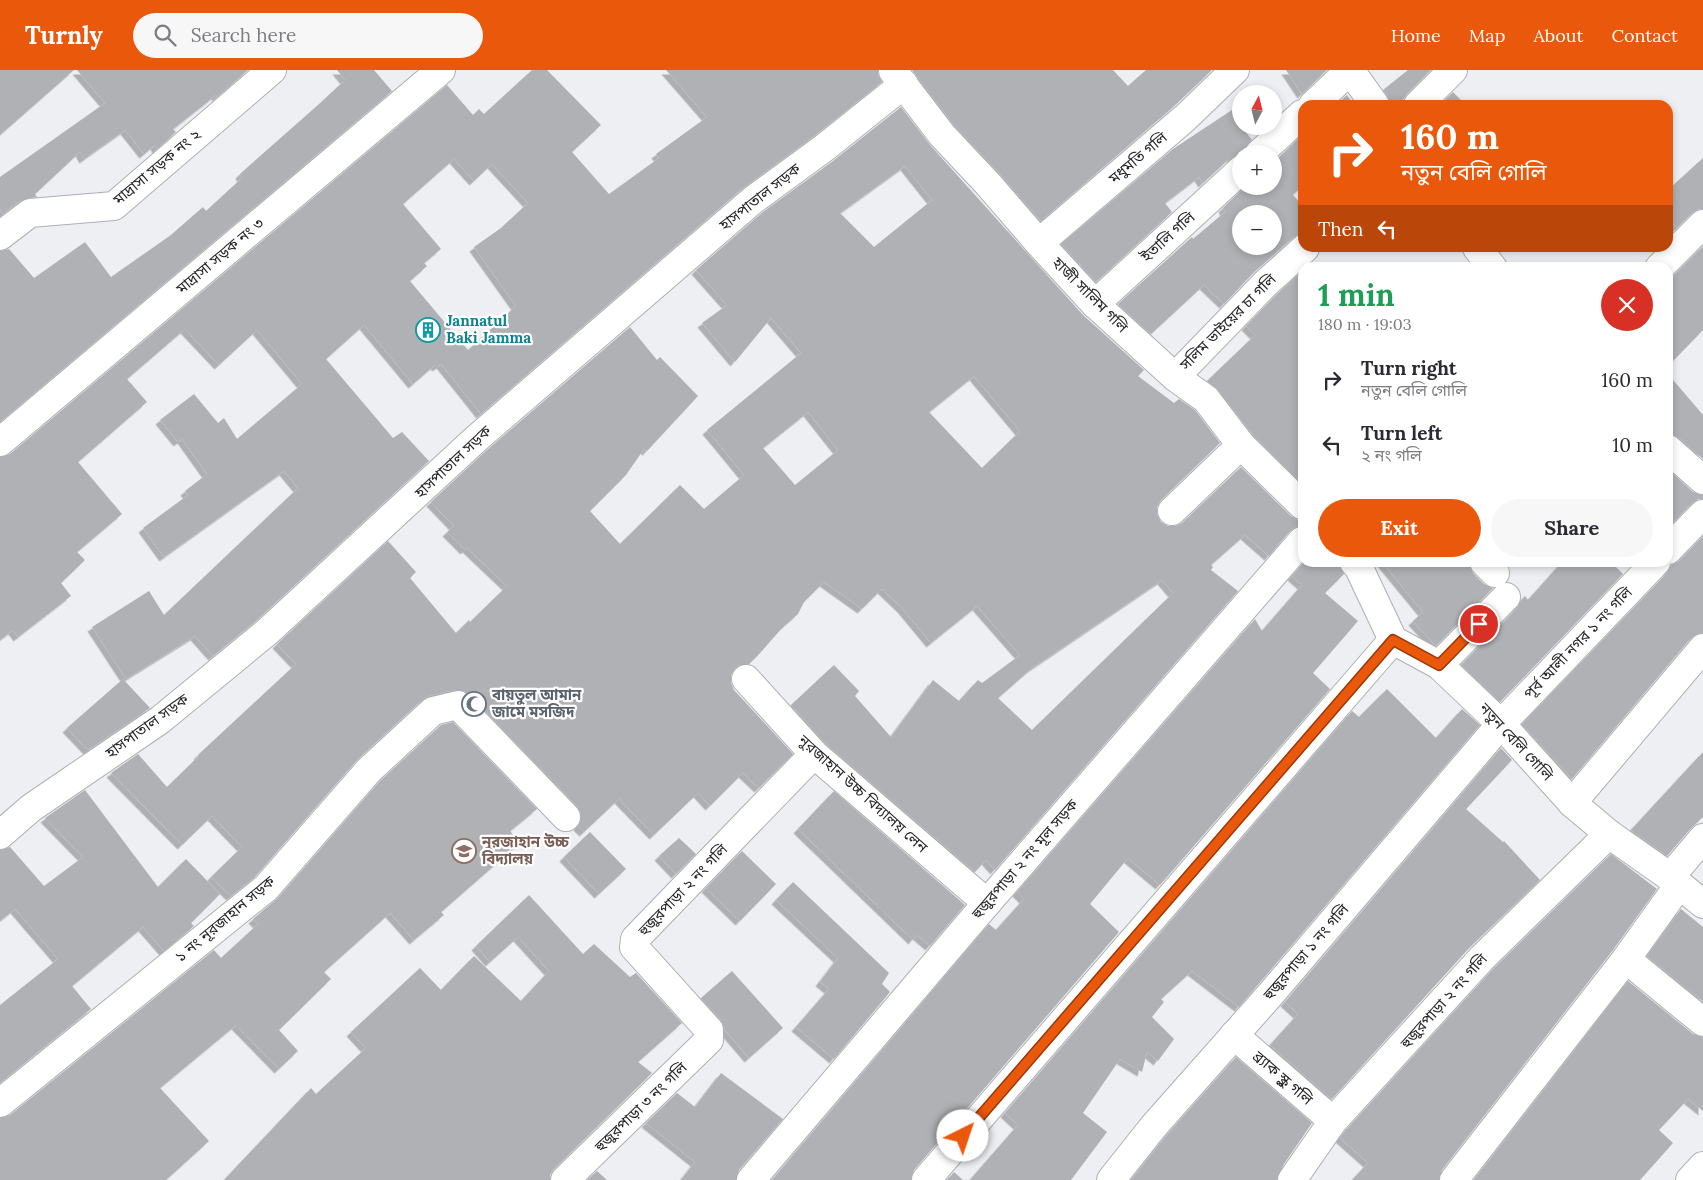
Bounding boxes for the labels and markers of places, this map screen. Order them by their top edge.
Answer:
place label: Jannatul Baki Jamma [446,311,531,347]
building icon: Jannatul Baki Jamma [415,317,441,343]
pin [1458,603,1500,645]
place label: বায়তুল আমান জামে মসজিদ [491,685,582,721]
mosque icon: বায়তুল আমান জামে মসজিদ [461,691,487,717]
place label: নুরজাহান উচ্চ বিদ্যালয় [481,832,570,868]
school or university icon: নুরজাহান উচ্চ বিদ্যালয় [451,838,477,864]

